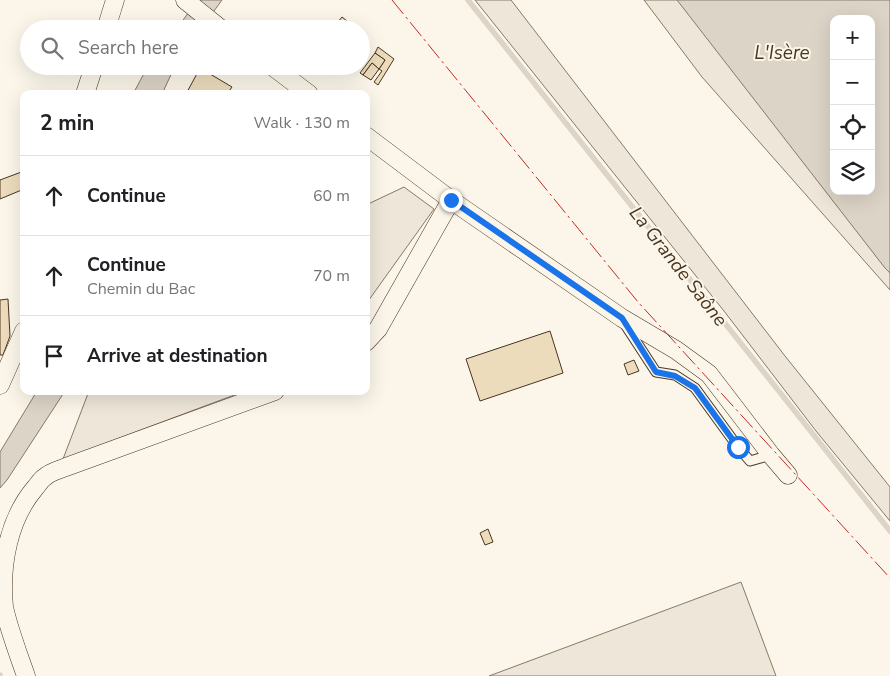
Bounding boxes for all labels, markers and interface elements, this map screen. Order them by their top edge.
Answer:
map controls [830,15,875,195]
button: + [830,15,875,60]
search box [20,20,370,75]
icon: search [38,34,66,62]
text: Search here [78,35,179,61]
water label: L'Isère [754,40,810,66]
button: − [830,60,875,105]
button: locate [830,105,875,150]
text: 2 min [40,109,94,137]
text: Walk · 130 m [254,112,350,134]
button: layers [830,150,875,195]
icon: ahead [40,182,68,210]
text: Continue [87,183,166,209]
text: 60 m [313,185,350,207]
route end [440,189,463,212]
water label: La Grande Saône [623,201,733,332]
text: Continue [87,252,166,278]
icon: ahead [40,262,68,290]
text: 70 m [313,265,350,287]
text: Chemin du Bac [87,278,195,300]
icon: arrive [40,342,68,370]
text: Arrive at destination [87,343,268,369]
route start [727,436,750,459]

